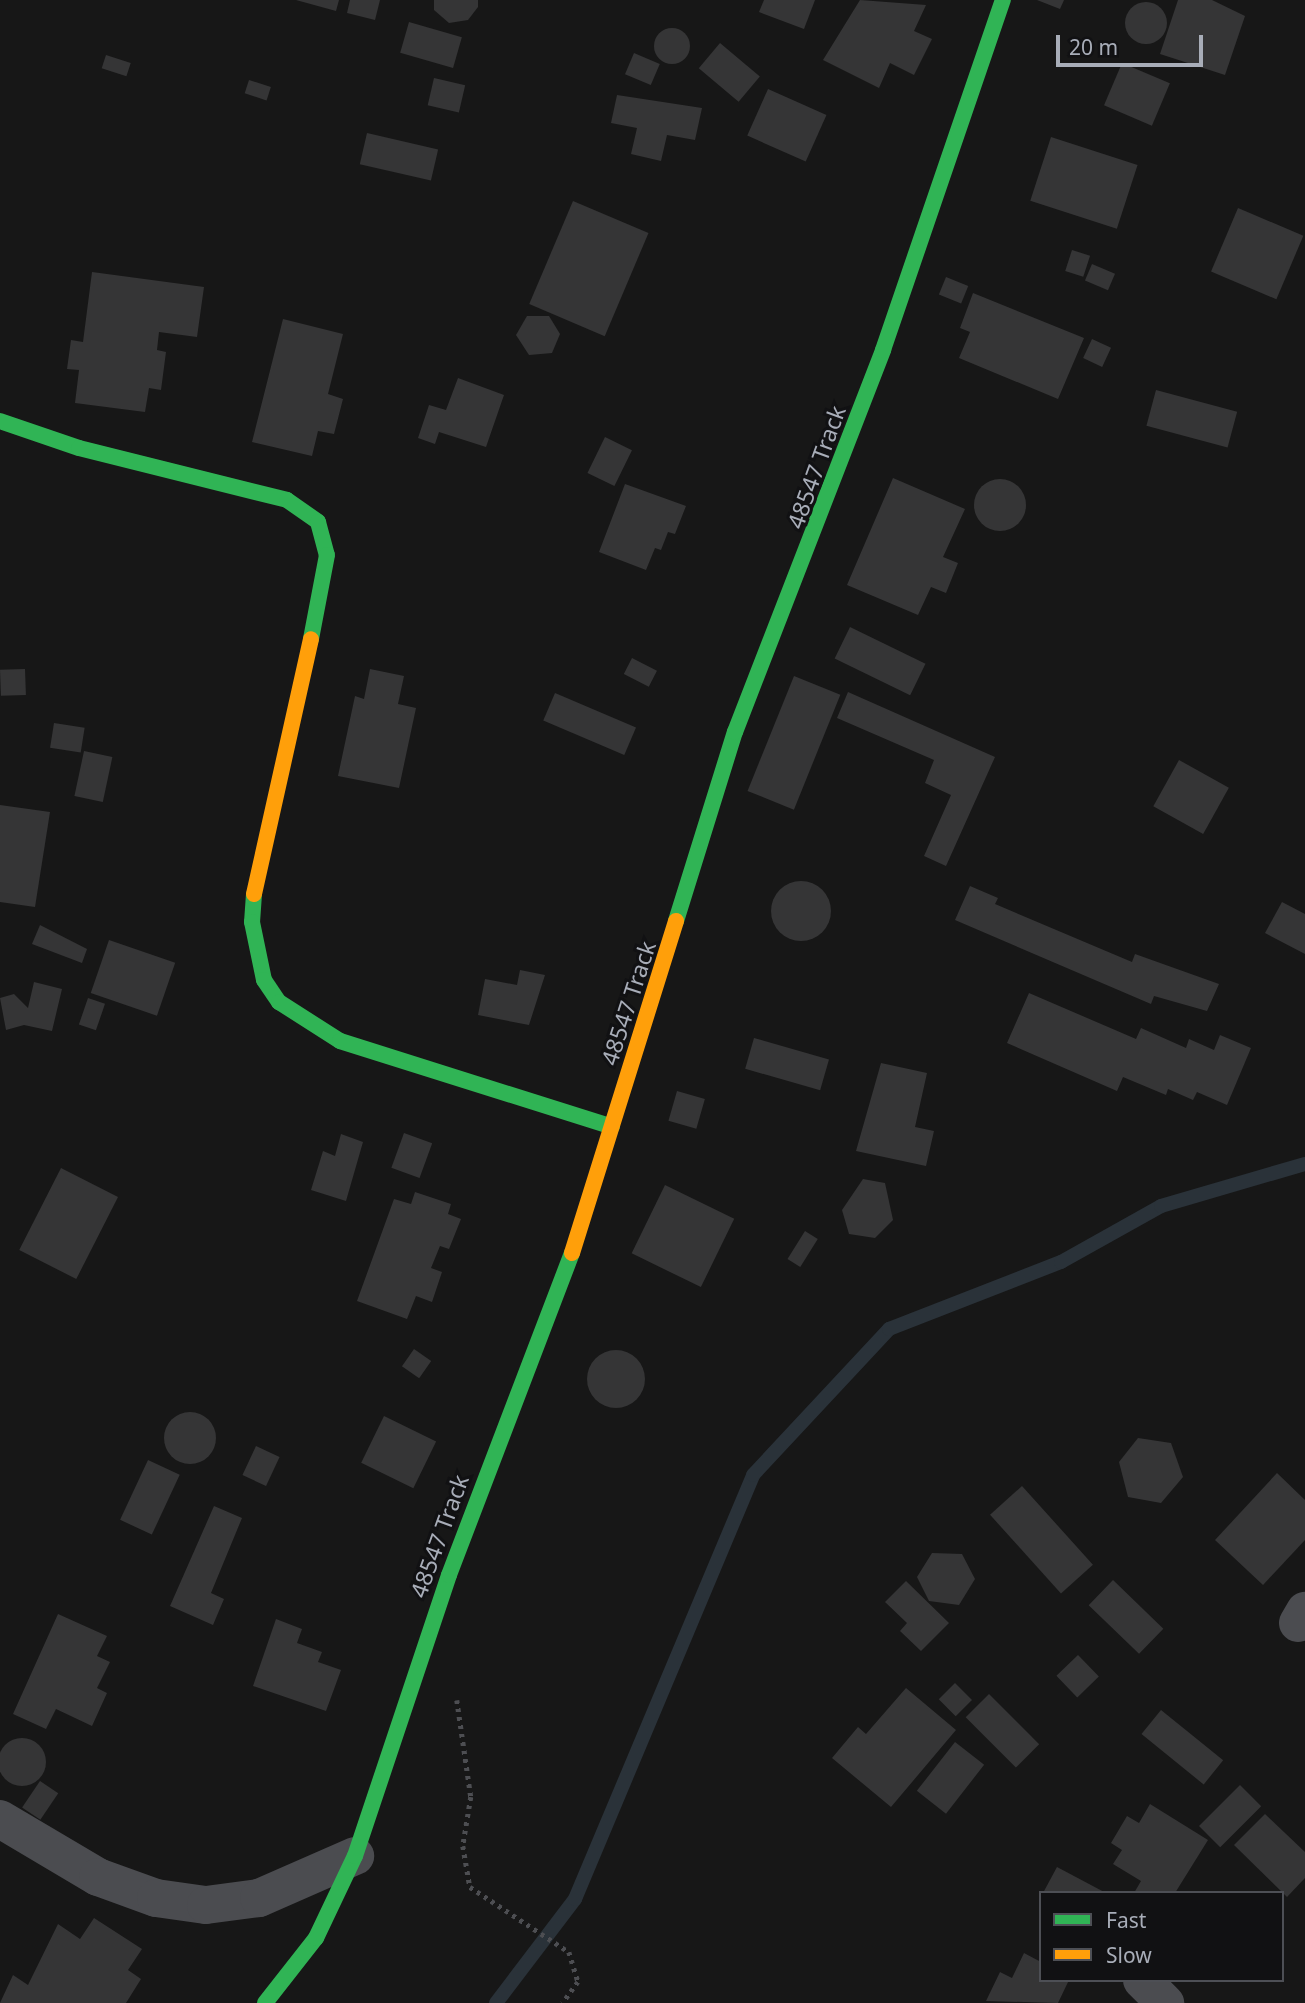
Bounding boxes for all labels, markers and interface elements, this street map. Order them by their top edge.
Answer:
scale bar [1060,21,1207,65]
text: 20 m [1069,33,1118,61]
street label: 48547 Track [781,402,851,532]
street label: 48547 Track [595,938,661,1068]
street label: 48547 Track [404,1471,474,1601]
legend [1039,1891,1284,1982]
text: Fast [1106,1906,1146,1934]
text: Slow [1106,1941,1152,1969]

